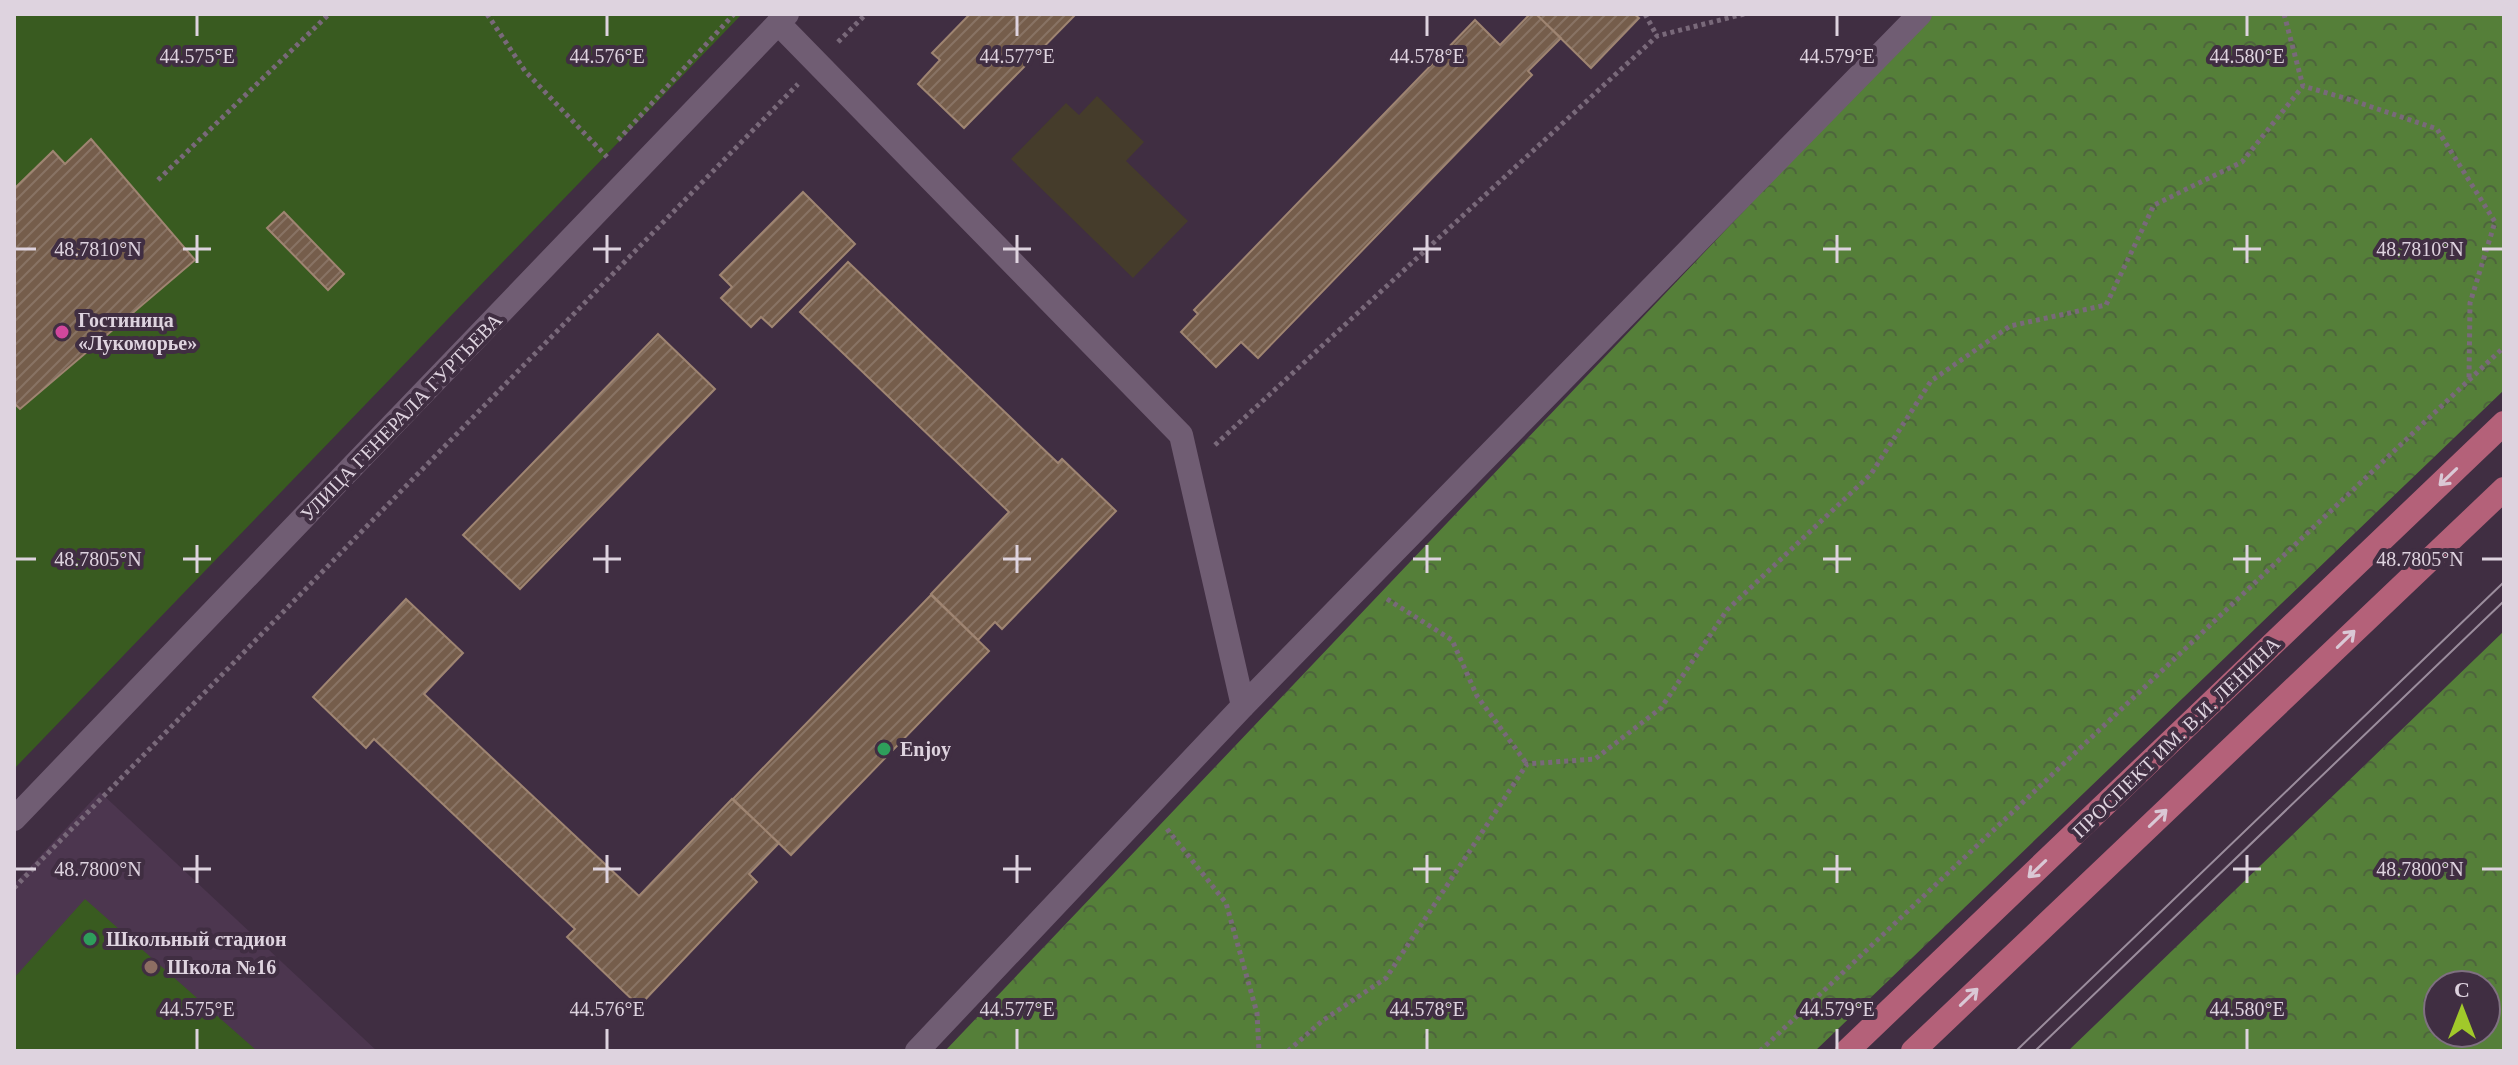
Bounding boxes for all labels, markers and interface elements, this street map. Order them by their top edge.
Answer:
text: 44.575°E [159,45,235,67]
text: 44.576°E [569,45,645,67]
text: 44.577°E [979,45,1055,67]
text: 44.578°E [1389,45,1465,67]
text: 44.579°E [1799,45,1875,67]
text: 44.580°E [2209,45,2285,67]
text: 48.7810°N [54,238,142,260]
text: 48.7810°N [2376,238,2464,260]
street label: УЛИЦА ГЕНЕРАЛА ГУРТЬЕВА [296,308,507,526]
place label: Гостиница «Лукоморье» [78,309,197,355]
marker: Гостиница «Лукоморье» [53,323,71,341]
one-way arrow [2438,467,2458,486]
text: 48.7805°N [54,548,142,570]
text: 48.7805°N [2376,548,2464,570]
one-way arrow [2336,630,2355,649]
street label: ПРОСПЕКТ ИМ. В.И. ЛЕНИНА [2068,632,2285,842]
place label: Enjoy [900,738,951,761]
marker: Enjoy [875,740,893,758]
one-way arrow [2147,810,2167,828]
text: 48.7800°N [54,858,142,880]
text: 48.7800°N [2376,858,2464,880]
one-way arrow [2027,860,2047,879]
place label: Школьный стадион [106,928,287,950]
marker: Школьный стадион [81,930,99,948]
place label: Школа №16 [167,956,276,978]
marker: Школа №16 [142,958,160,976]
north arrow [2422,969,2502,1049]
text: С [2454,977,2470,1002]
one-way arrow [1959,988,1979,1007]
text: 44.575°E [159,998,235,1020]
text: 44.576°E [569,998,645,1020]
text: 44.577°E [979,998,1055,1020]
text: 44.578°E [1389,998,1465,1020]
text: 44.579°E [1799,998,1875,1020]
text: 44.580°E [2209,998,2285,1020]

